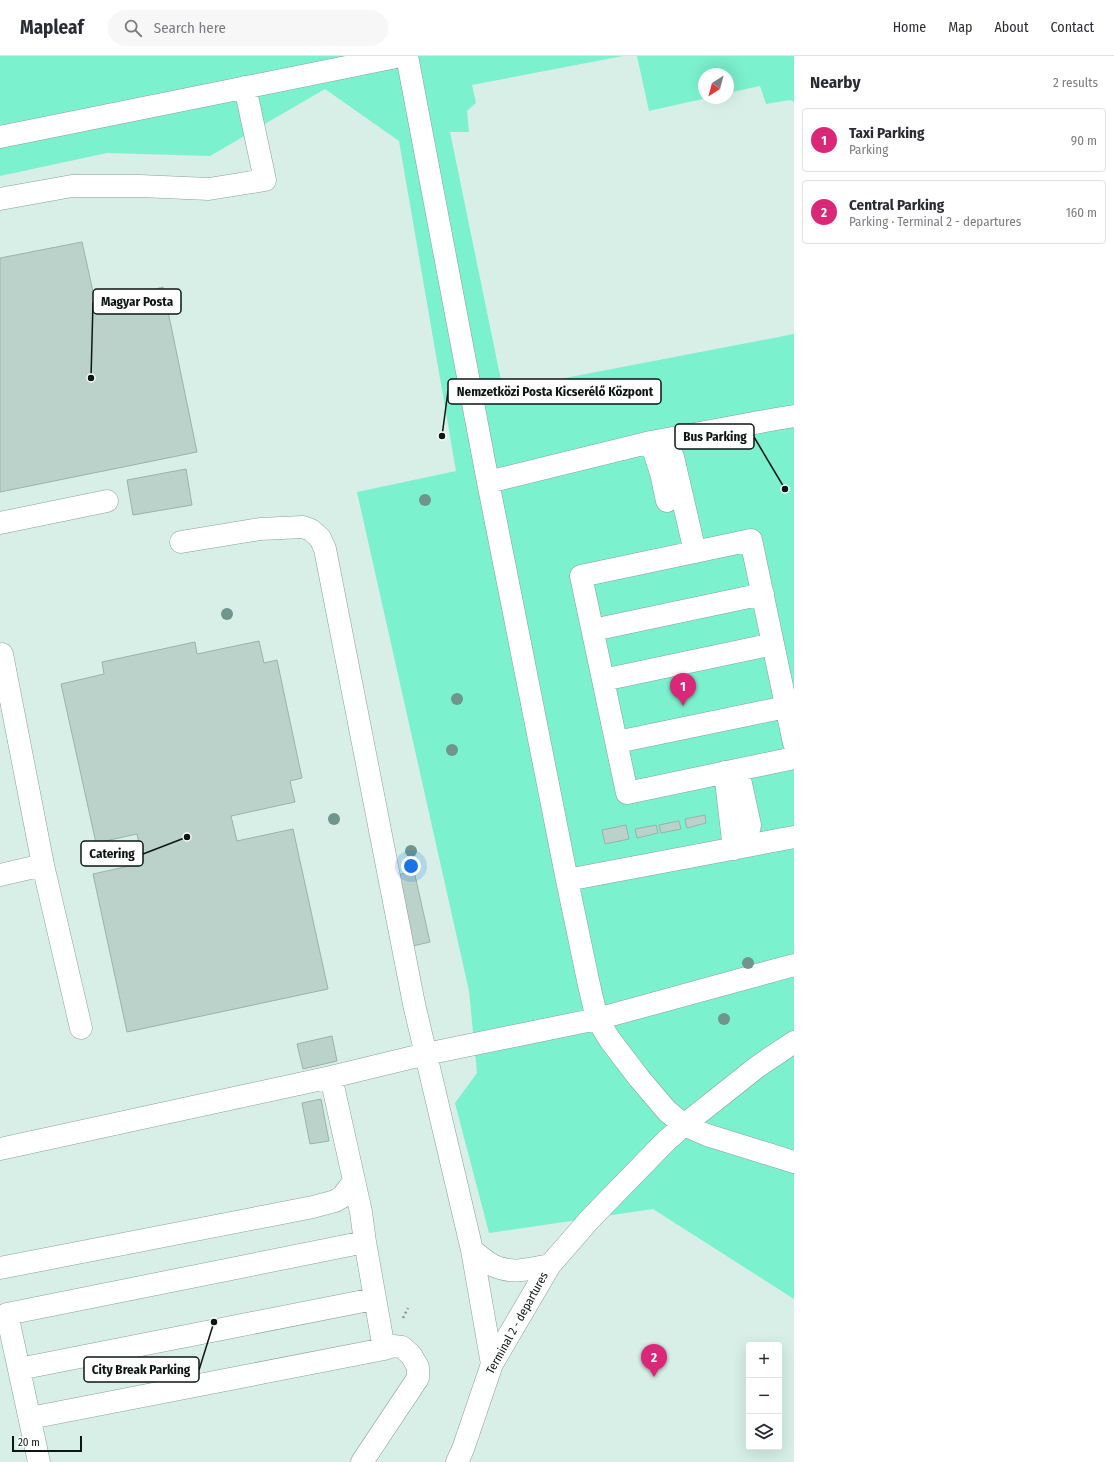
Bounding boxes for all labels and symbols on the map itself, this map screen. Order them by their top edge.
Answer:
north arrow [698,68,734,104]
callout: Magyar Posta [93,289,181,314]
text: Magyar Posta [101,294,174,309]
callout: Nemzetközi Posta Kicserélő Központ [448,379,661,404]
text: Nemzetközi Posta Kicserélő Központ [457,384,654,399]
callout: Bus Parking [675,424,754,449]
text: Bus Parking [683,429,747,444]
pin: 1 [670,673,696,706]
callout: Catering [81,841,143,866]
text: Catering [89,846,135,861]
your location [401,856,421,876]
street label: Terminal 2 - departures [483,1270,551,1376]
pin: 2 [641,1344,667,1377]
callout: City Break Parking [84,1357,199,1382]
text: City Break Parking [92,1362,191,1377]
scale bar [12,1434,82,1453]

